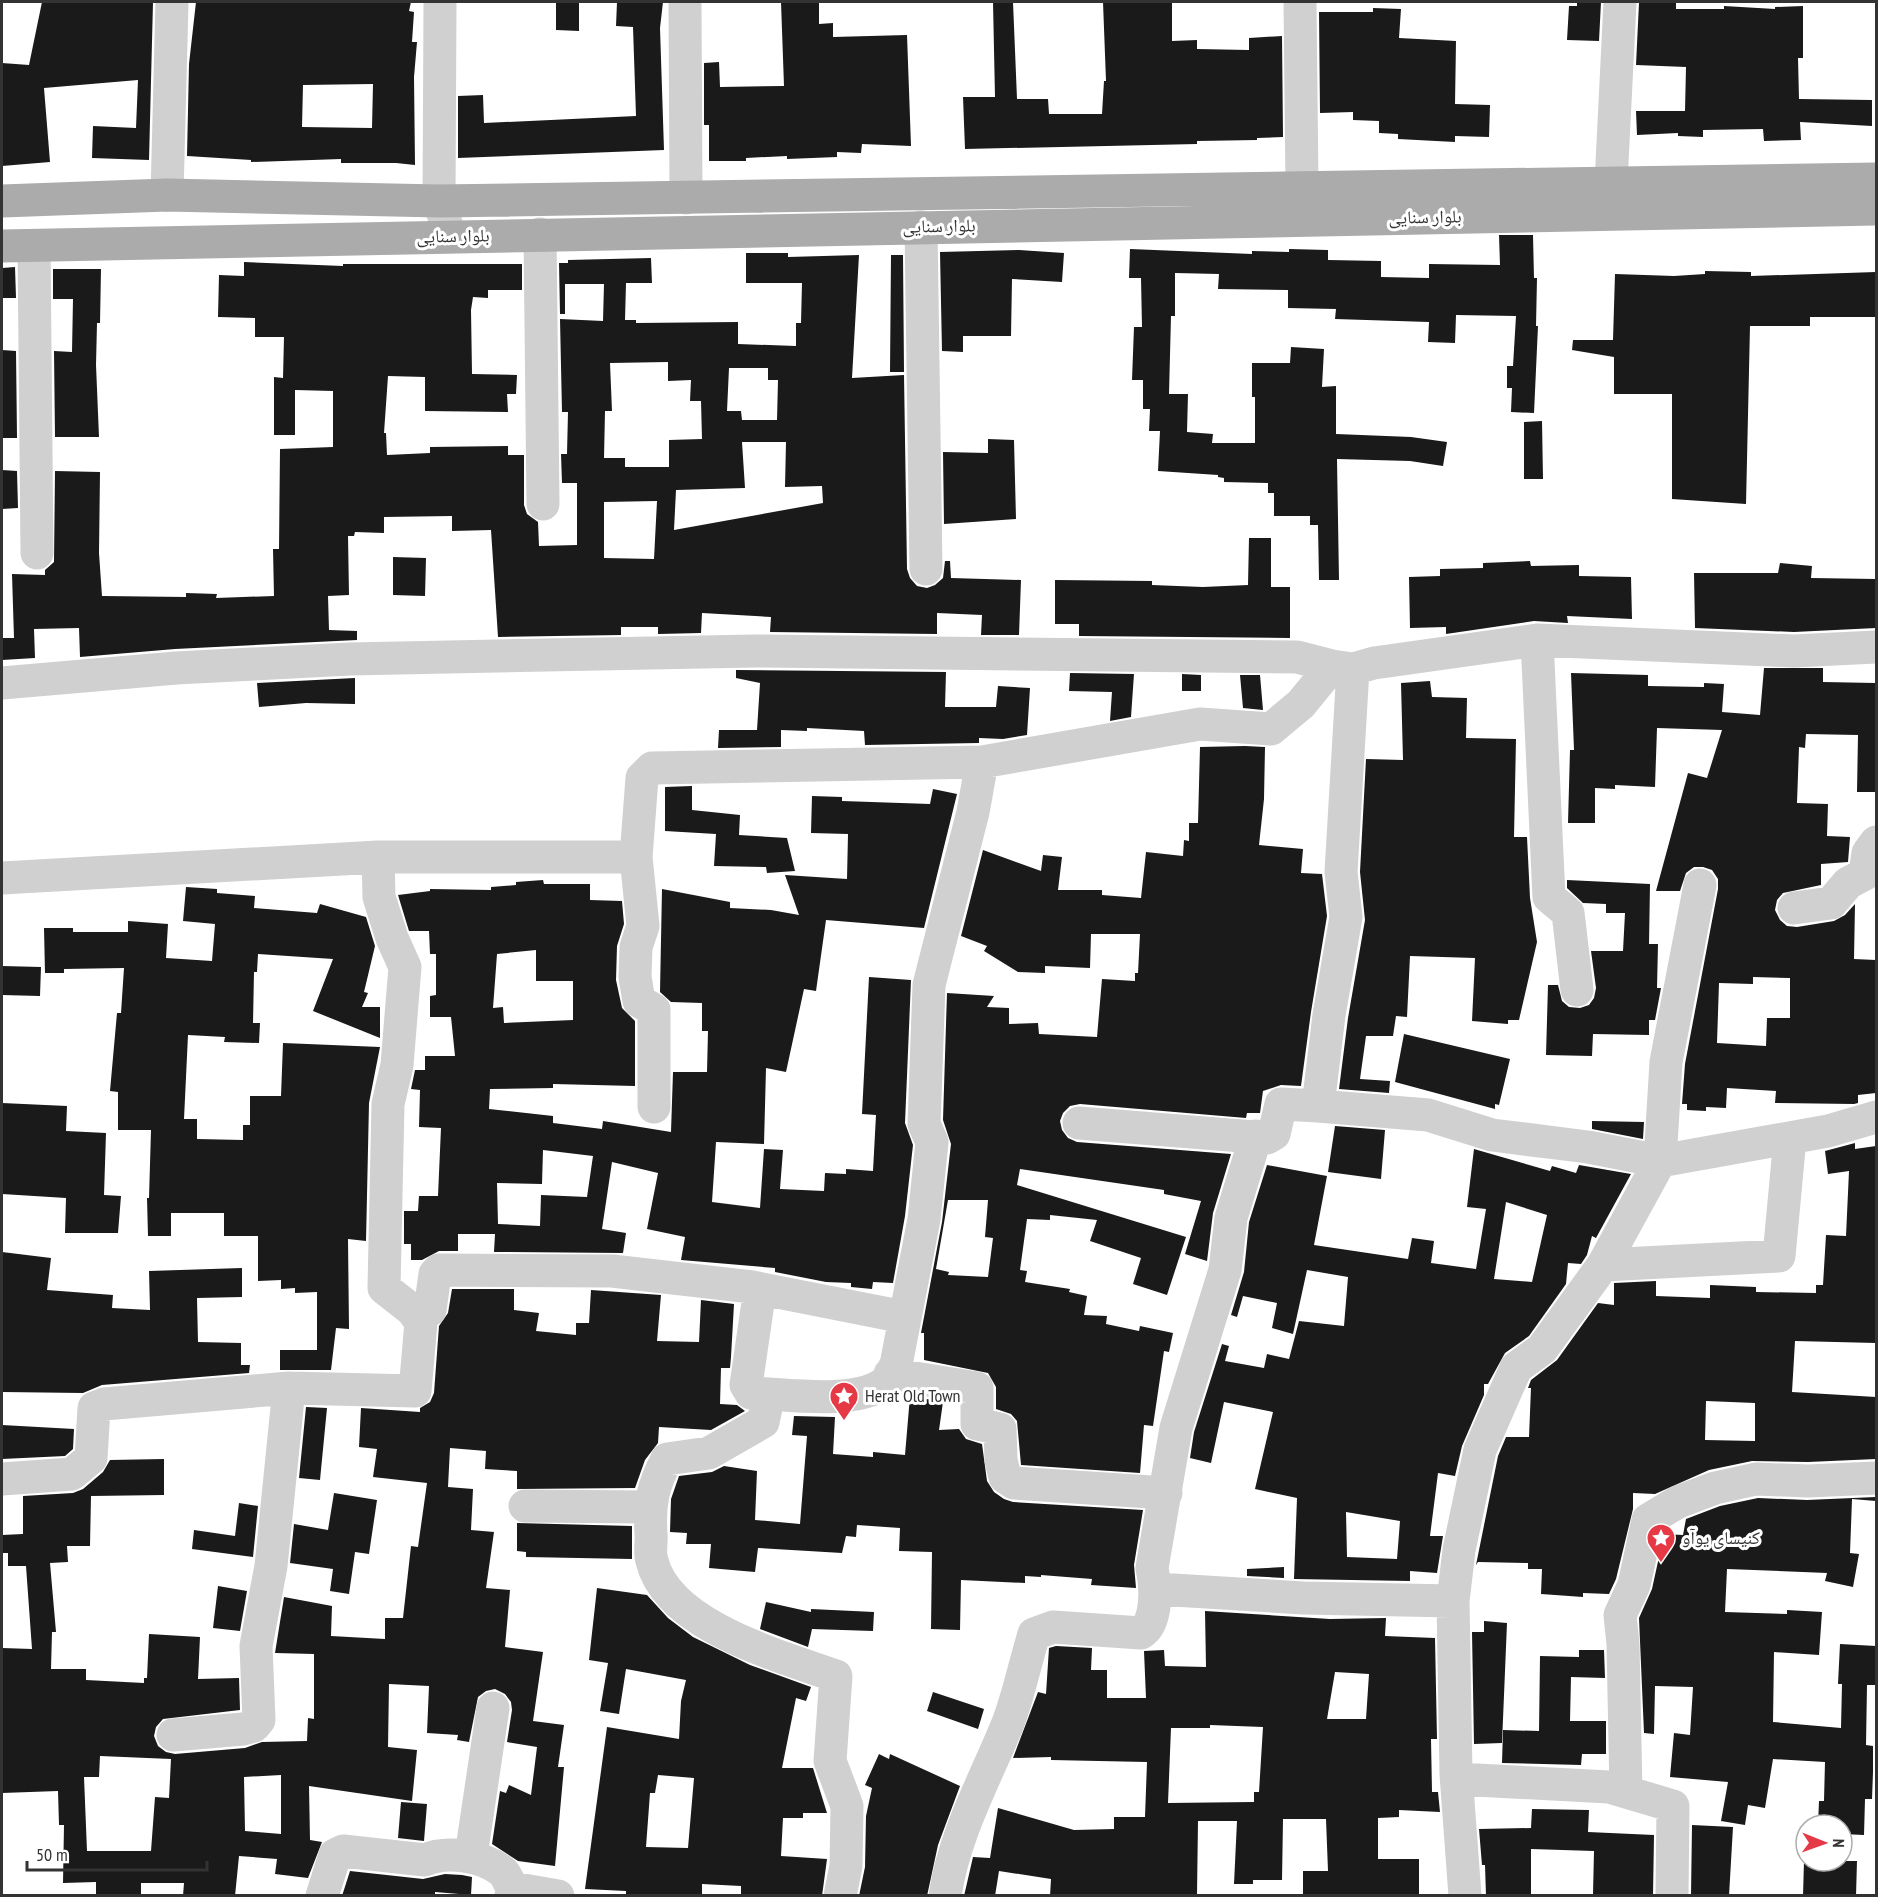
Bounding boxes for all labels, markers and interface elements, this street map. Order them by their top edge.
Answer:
street label: بلوار سنایی [1388,204,1462,229]
street label: بلوار سنایی [902,213,976,238]
street label: بلوار سنایی [416,223,490,248]
place icon: Herat Old Town [828,1380,860,1422]
place label: Herat Old Town [865,1384,961,1407]
place icon: کنیسای یوآو [1645,1522,1677,1564]
place label: کنیسای یوآو [1682,1526,1760,1549]
north arrow [1794,1813,1854,1873]
scale bar [27,1834,207,1872]
text: N [1829,1839,1849,1848]
text: 50 m [36,1843,68,1866]

